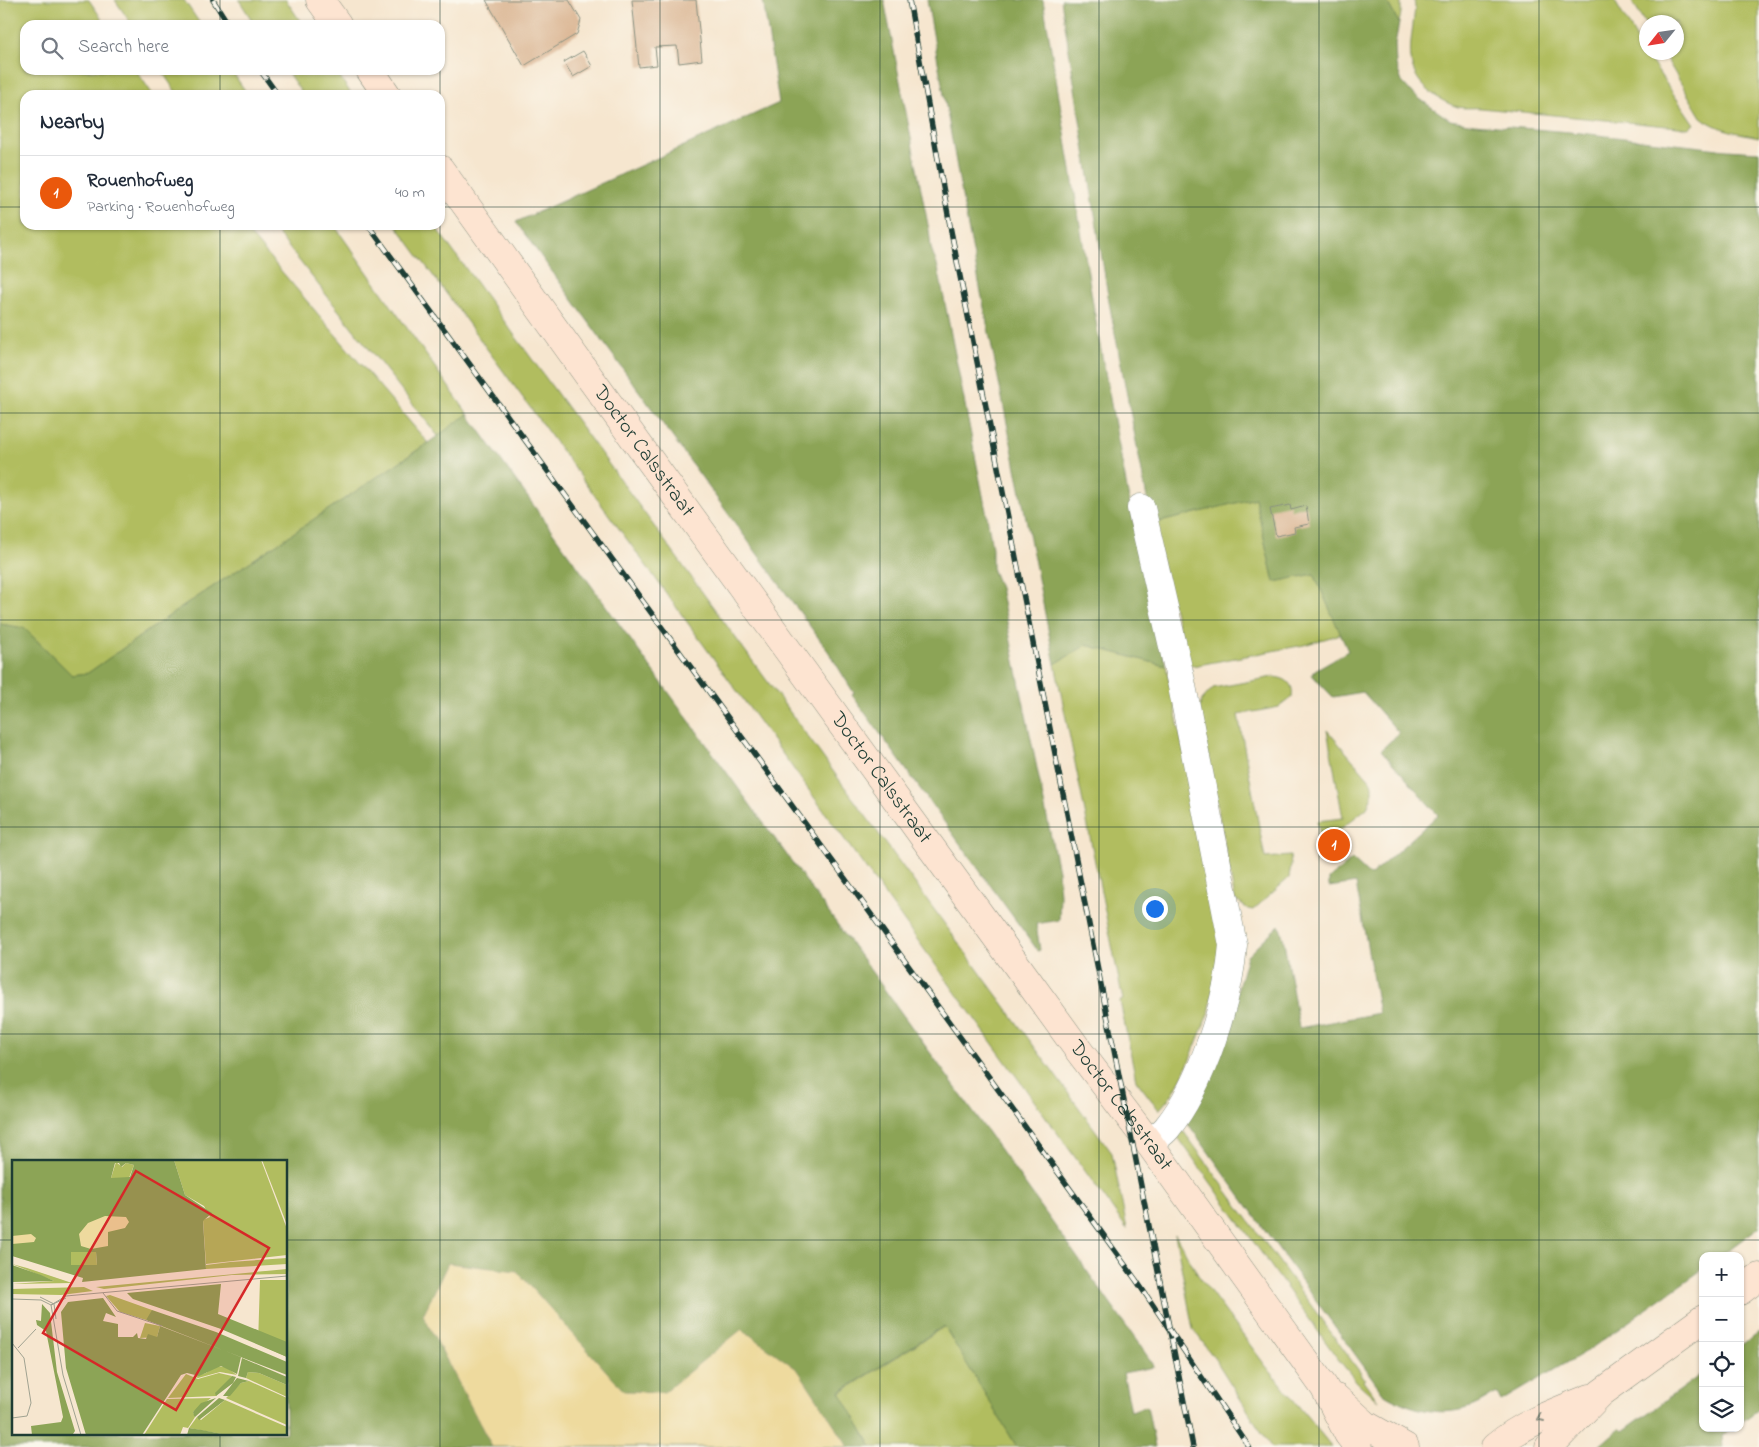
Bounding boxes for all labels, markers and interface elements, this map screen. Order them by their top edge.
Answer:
north arrow [1639,15,1684,60]
search box [20,20,445,75]
icon: search [38,34,66,62]
text: Search here [78,34,169,61]
text: Nearby [40,108,104,138]
text: Rouenhofweg [87,168,193,195]
text: 1 [53,181,59,205]
text: 40 m [395,181,425,205]
text: Parking · Rouenhofweg [87,195,235,219]
street label: Doctor Calsstraat [585,378,702,524]
street label: Doctor Calsstraat [822,705,939,850]
pin: 1 [1318,826,1350,864]
your location [1142,896,1168,922]
street label: Doctor Calsstraat [1061,1034,1180,1177]
inset map [12,1160,288,1434]
map controls [1699,1252,1744,1432]
button: + [1699,1252,1744,1297]
button: − [1699,1297,1744,1342]
button: locate [1699,1342,1744,1387]
button: layers [1699,1387,1744,1432]
one-way arrow [1536,1412,1545,1423]

